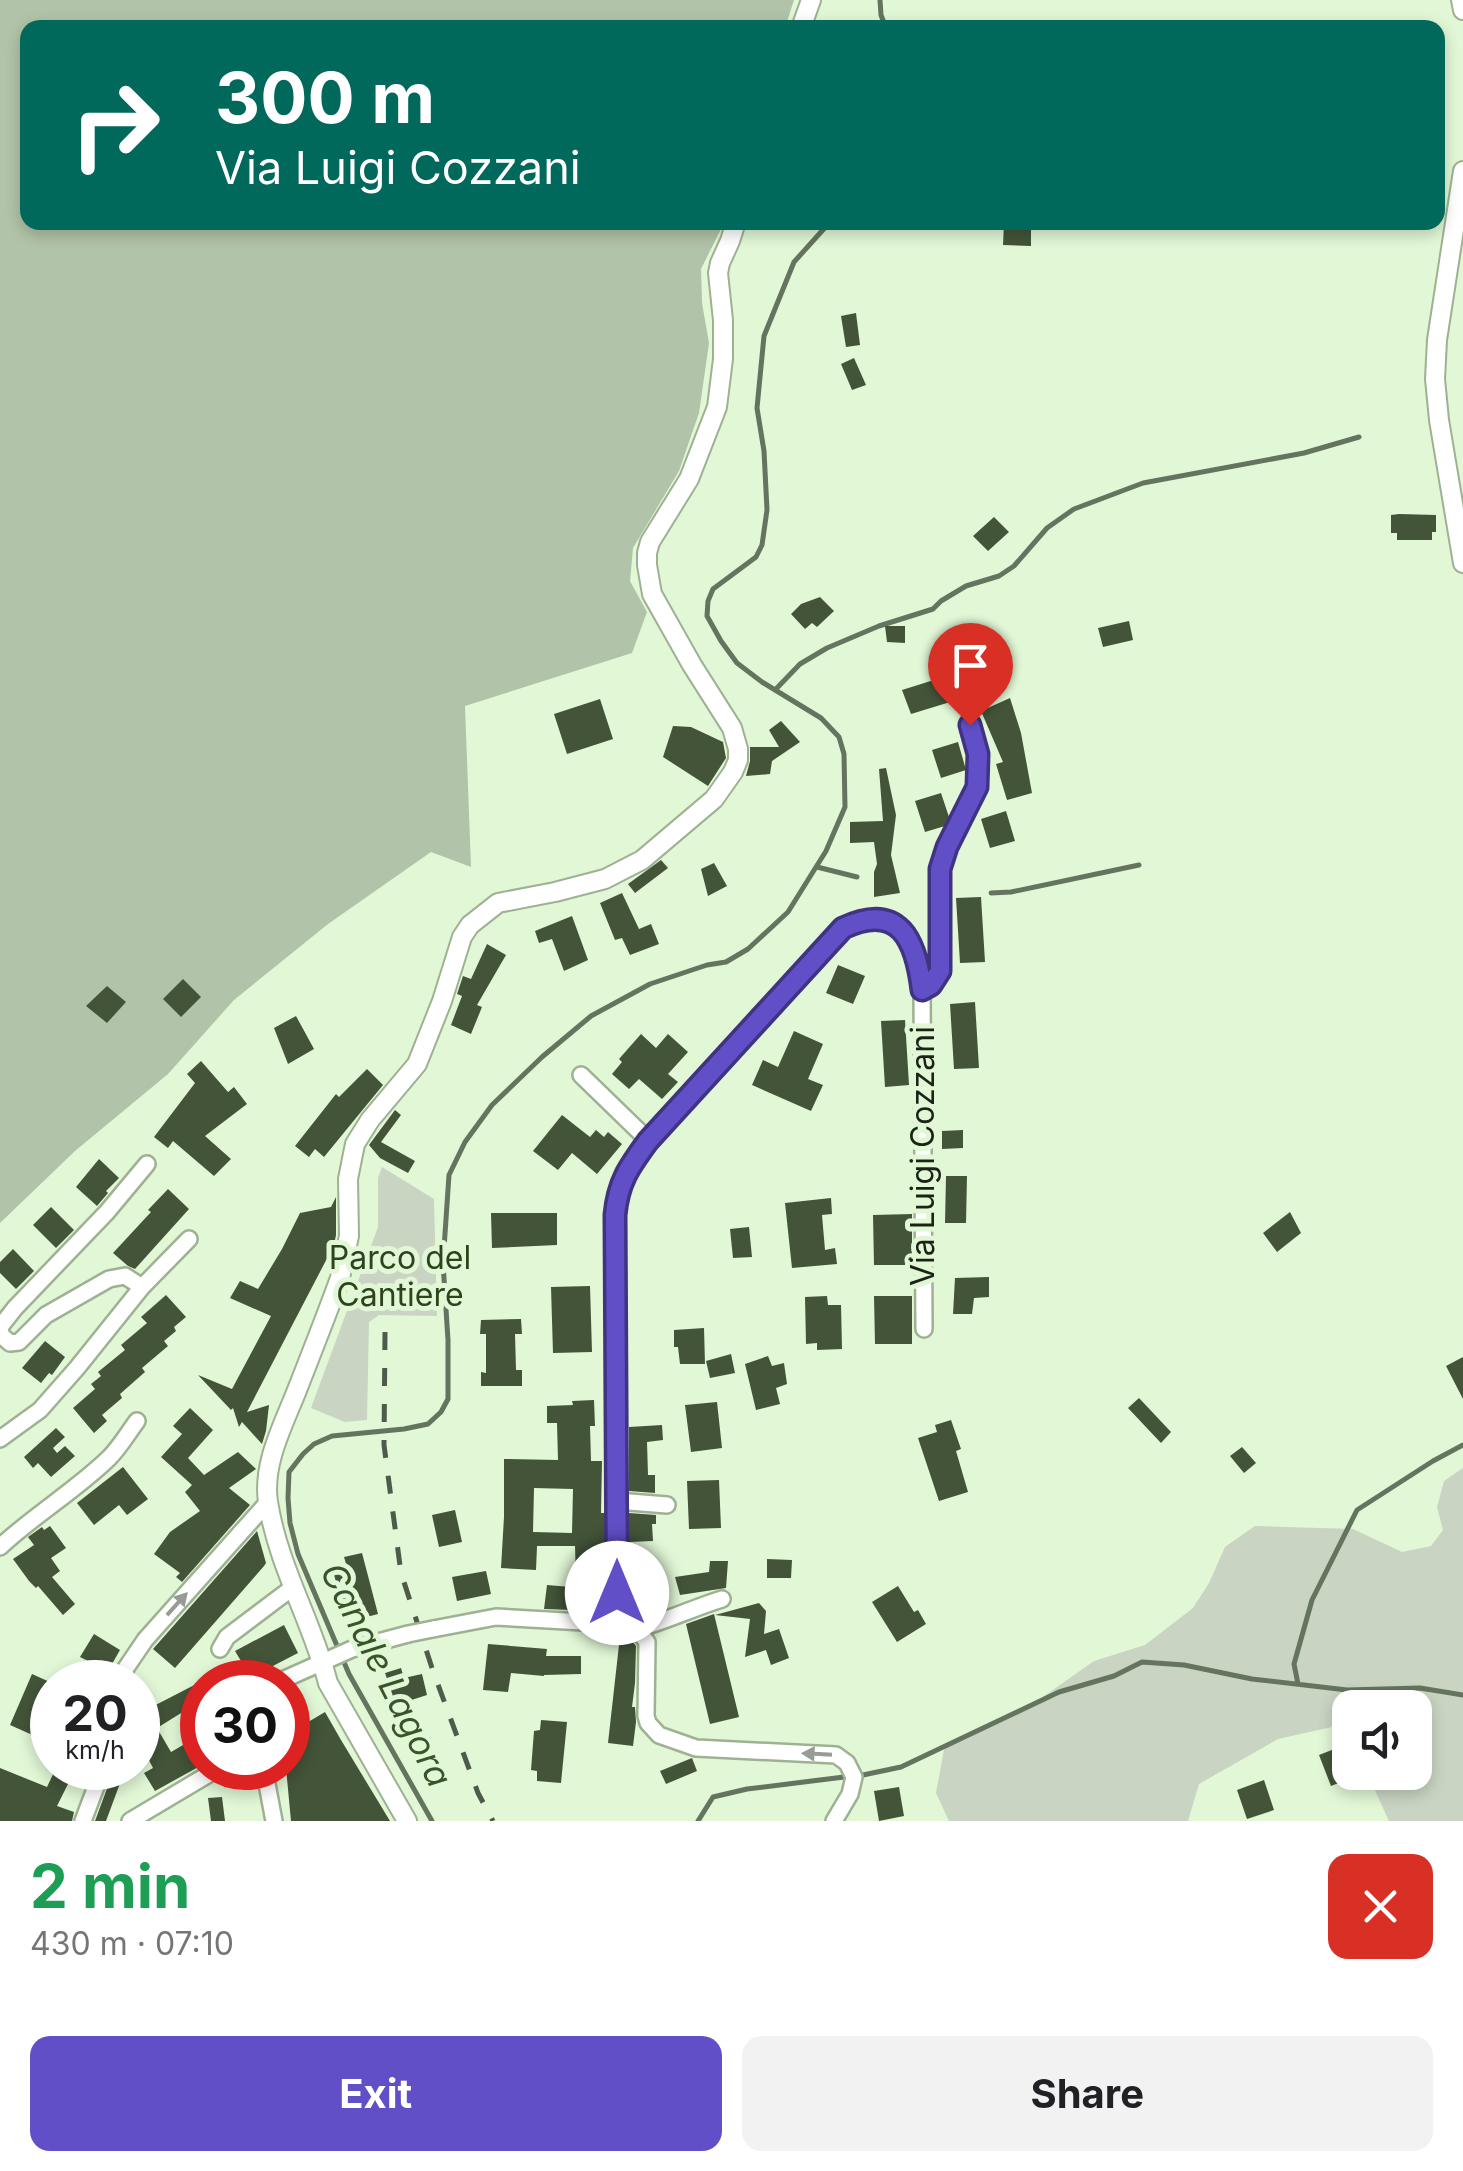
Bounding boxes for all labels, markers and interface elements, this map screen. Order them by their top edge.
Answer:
text: 300 m [215,55,435,140]
icon: right [50,60,180,190]
text: Via Luigi Cozzani [215,140,581,195]
pin [928,623,1013,726]
icon: arrive [943,638,998,693]
street label: Via Luigi Cozzani [903,1026,942,1286]
park label: Parco del Cantiere [329,1238,471,1314]
position arrow [565,1541,669,1645]
water label: Canale Lagora [312,1556,461,1793]
one-way arrow [166,1592,188,1617]
speed limit sign: 30 [180,1660,310,1790]
text: 20 [62,1683,128,1743]
map controls [1332,1690,1432,1790]
button: sound [1332,1690,1432,1790]
text: km/h [65,1735,125,1765]
one-way arrow [801,1746,833,1762]
text: 2 min [30,1850,190,1922]
button: close [1328,1854,1433,1959]
text: 430 m · 07:10 [30,1924,234,1963]
button: Exit [30,2036,722,2151]
button: Share [742,2036,1433,2151]

